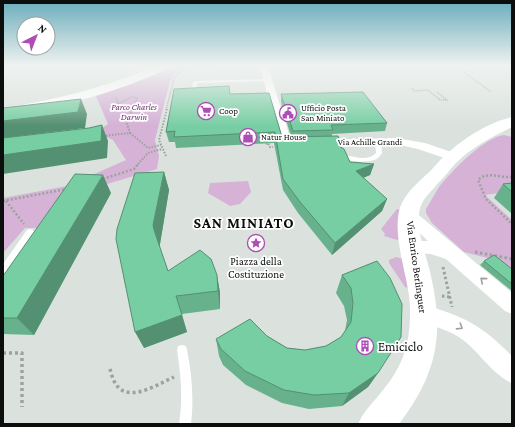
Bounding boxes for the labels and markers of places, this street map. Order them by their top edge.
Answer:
supermarket icon: Coop [196,101,216,121]
public building icon: Ufficio Posta San Miniato [278,103,298,123]
place label: Ufficio Posta San Miniato [301,103,346,123]
place label: Coop [219,106,238,116]
shop icon: Natur House [238,127,258,147]
place label: Natur House [261,132,306,142]
place icon: Piazza della Costituzione [246,233,266,253]
place label: Piazza della Costituzione [228,255,284,280]
building icon: Emiciclo [355,336,375,356]
place label: Emiciclo [378,339,423,354]

